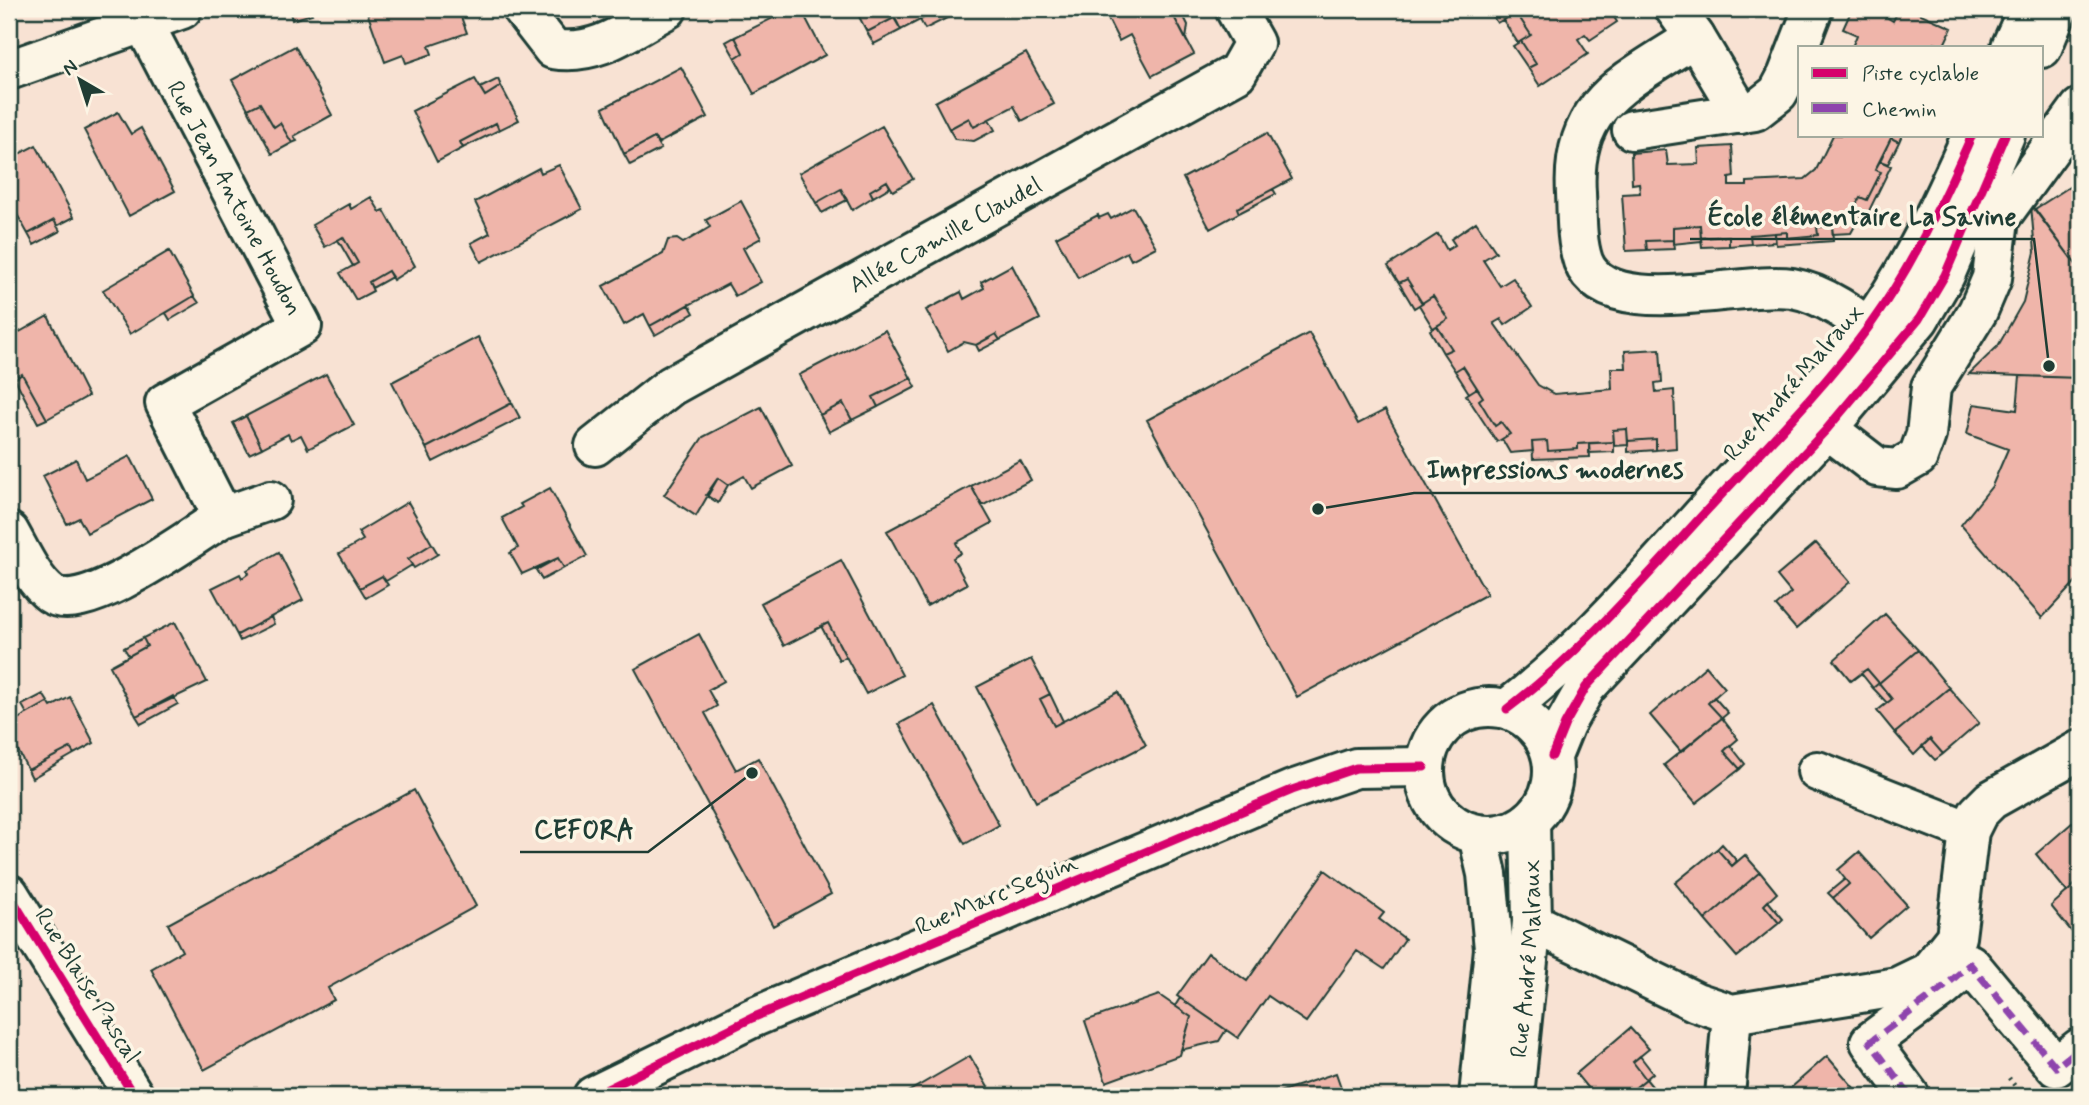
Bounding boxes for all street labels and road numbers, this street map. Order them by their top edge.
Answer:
street label: Rue Jean Antoine Houdon [159,76,309,321]
street label: Allée Camille Claudel [844,170,1048,301]
street label: Rue André Malraux [1717,298,1871,468]
street label: Rue Marc Seguin [911,847,1084,946]
street label: Rue André Malraux [1504,859,1549,1059]
street label: Rue Blaise Pascal [27,903,147,1069]

